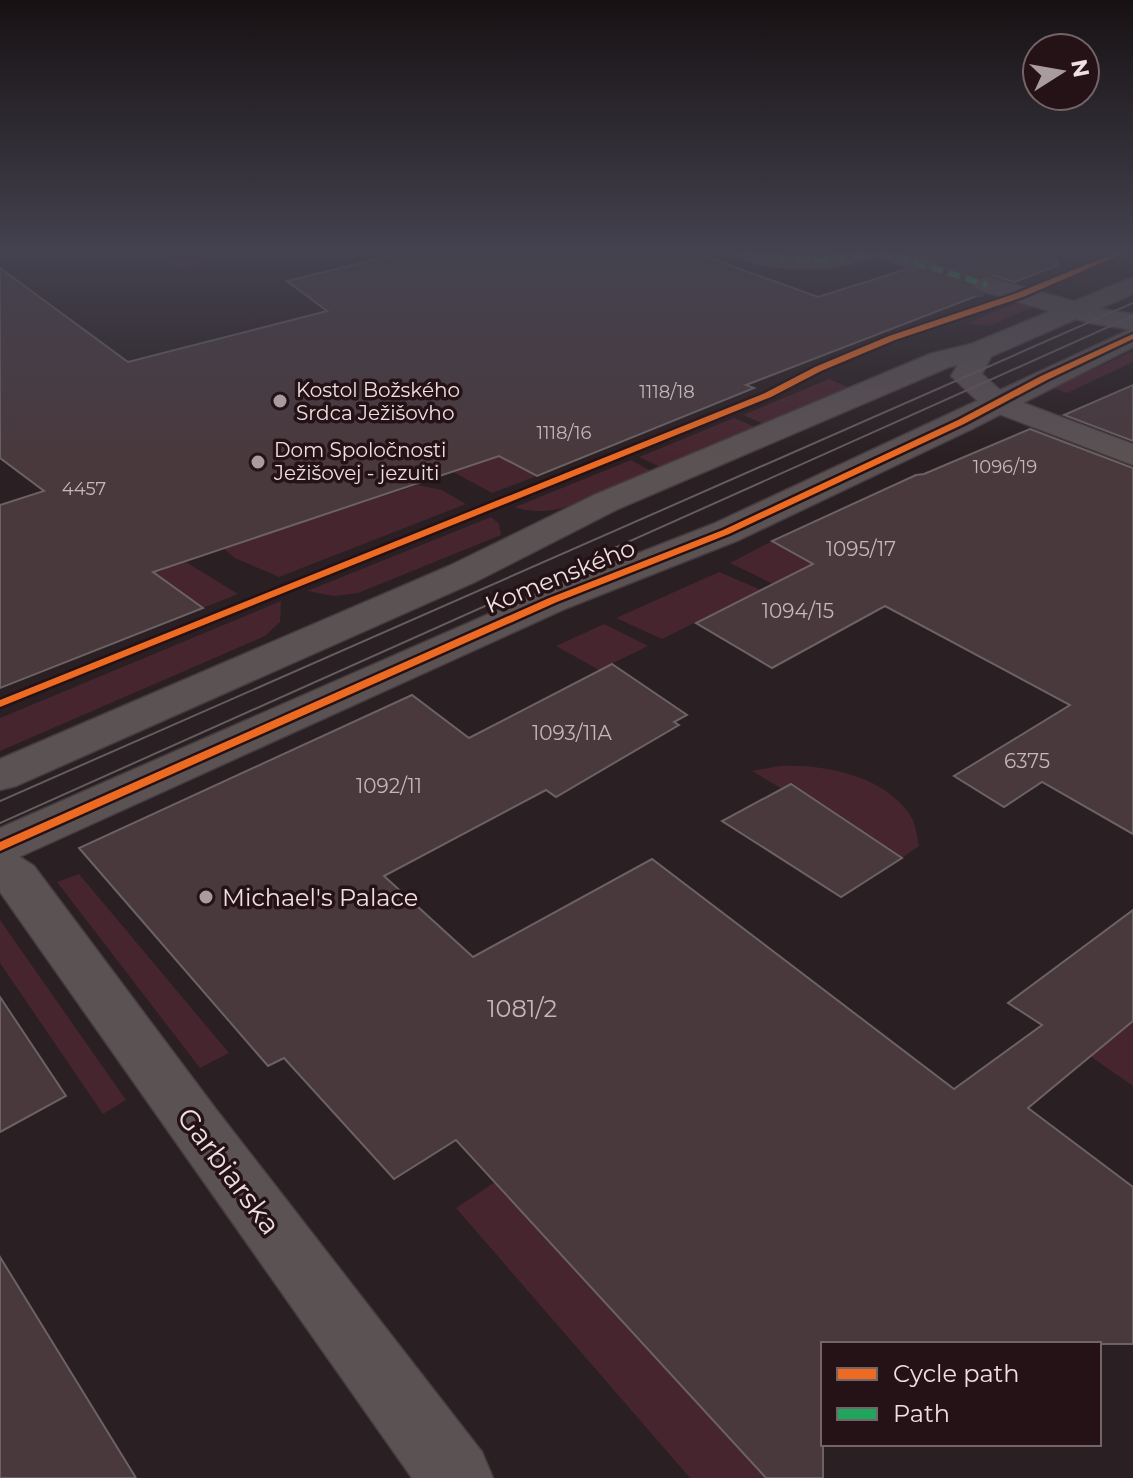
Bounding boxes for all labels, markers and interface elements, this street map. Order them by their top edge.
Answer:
north arrow [1021,32,1101,112]
text: N [1065,57,1095,80]
place label: Kostol Božského Srdca Ježišovho [296,378,460,425]
house number: 1118/18 [639,381,695,403]
marker: Kostol Božského Srdca Ježišovho [271,392,289,410]
house number: 1118/16 [536,422,592,444]
place label: Dom Spoločnosti Ježišovej - jezuiti [273,438,446,485]
marker: Dom Spoločnosti Ježišovej - jezuiti [249,453,267,471]
house number: 1096/19 [973,456,1037,478]
house number: 4457 [62,478,106,500]
street label: Komenského [481,533,639,619]
house number: 1095/17 [826,537,896,561]
house number: 1094/15 [762,599,834,623]
house number: 1093/11A [532,721,613,745]
house number: 6375 [1004,749,1050,773]
house number: 1092/11 [356,774,422,798]
place label: Michael's Palace [222,883,418,912]
marker: Michael's Palace [197,888,215,906]
house number: 1081/2 [487,994,557,1023]
street label: Garbiarska [170,1101,288,1241]
legend [821,1342,1101,1446]
text: Cycle path [893,1359,1020,1388]
text: Path [893,1399,950,1428]

